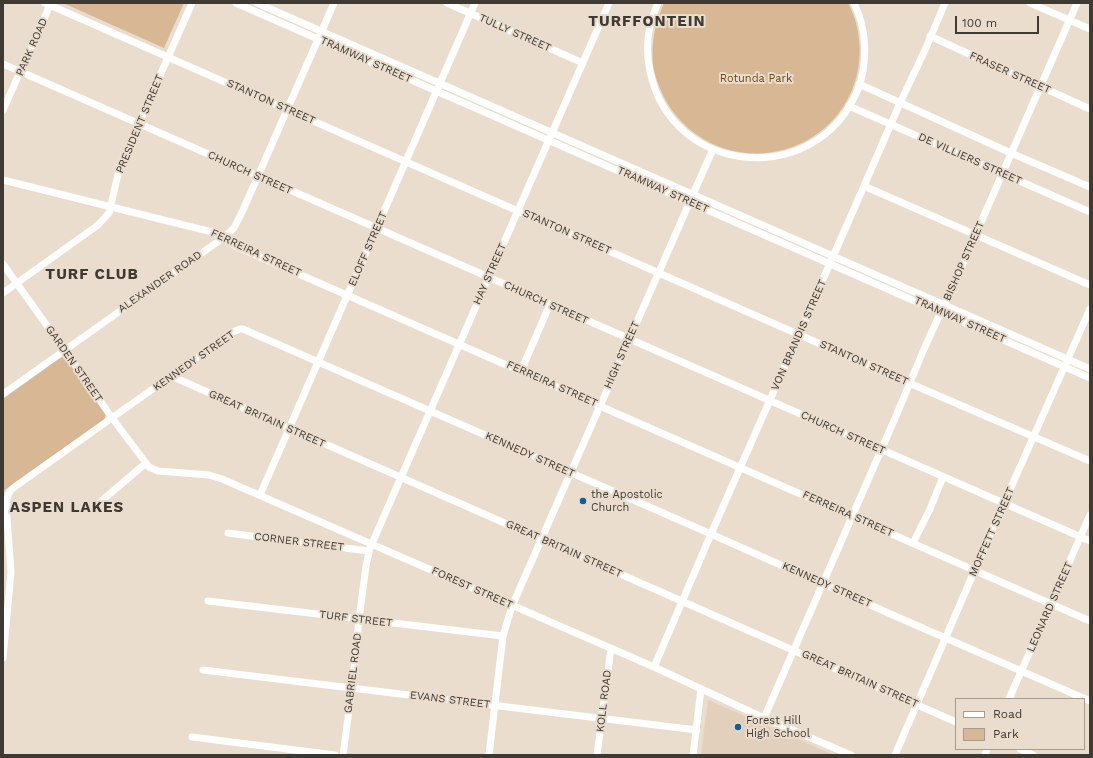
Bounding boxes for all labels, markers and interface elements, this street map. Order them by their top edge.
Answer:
scale bar [957,8,1041,34]
street label: TULLY STREET [477,11,553,55]
district label: TURFFONTEIN [588,13,706,31]
street label: PARK ROAD [13,16,51,78]
text: 100 m [962,16,997,30]
street label: TRAMWAY STREET [318,34,414,86]
street label: FRASER STREET [967,49,1053,97]
park label: Rotunda Park [720,72,792,86]
street label: PRESIDENT STREET [113,73,167,175]
street label: STANTON STREET [225,77,317,127]
street label: DE VILLIERS STREET [916,130,1024,188]
street label: CHURCH STREET [206,148,294,198]
street label: TRAMWAY STREET [615,164,711,216]
street label: STANTON STREET [521,207,613,257]
street label: ELOFF STREET [346,210,390,288]
street label: BISHOP STREET [941,219,987,303]
street label: FERREIRA STREET [209,226,303,280]
street label: HAY STREET [471,241,509,307]
street label: ALEXANDER ROAD [116,248,204,316]
district label: TURF CLUB [45,266,139,284]
street label: VON BRANDIS STREET [769,277,829,393]
street label: CHURCH STREET [502,278,590,328]
street label: TRAMWAY STREET [912,294,1008,346]
street label: HIGH STREET [601,319,643,391]
street label: GARDEN STREET [43,323,105,405]
street label: KENNEDY STREET [151,328,237,394]
street label: STANTON STREET [818,338,910,388]
street label: FERREIRA STREET [504,358,600,410]
street label: GREAT BRITAIN STREET [207,387,327,451]
street label: CHURCH STREET [799,408,887,458]
street label: KENNEDY STREET [483,429,577,481]
street label: MOFFETT STREET [966,485,1018,579]
place label: the Apostolic Church [591,488,663,514]
street label: FERREIRA STREET [800,488,896,540]
marker: the Apostolic Church [578,496,588,506]
district label: ASPEN LAKES [10,499,124,517]
street label: GREAT BRITAIN STREET [504,517,624,581]
street label: CORNER STREET [253,530,345,554]
street label: KENNEDY STREET [780,559,874,611]
street label: LEONARD STREET [1024,560,1076,654]
street label: FOREST STREET [429,564,515,612]
street label: TURF STREET [319,608,393,630]
street label: GABRIEL ROAD [342,632,364,714]
street label: GREAT BRITAIN STREET [800,647,920,711]
street label: KOLL ROAD [594,669,614,733]
street label: EVANS STREET [409,689,491,711]
legend [955,698,1085,750]
text: Road [993,707,1022,721]
place label: Forest Hill High School [746,714,810,740]
marker: Forest Hill High School [733,722,743,732]
text: Park [993,727,1019,741]

